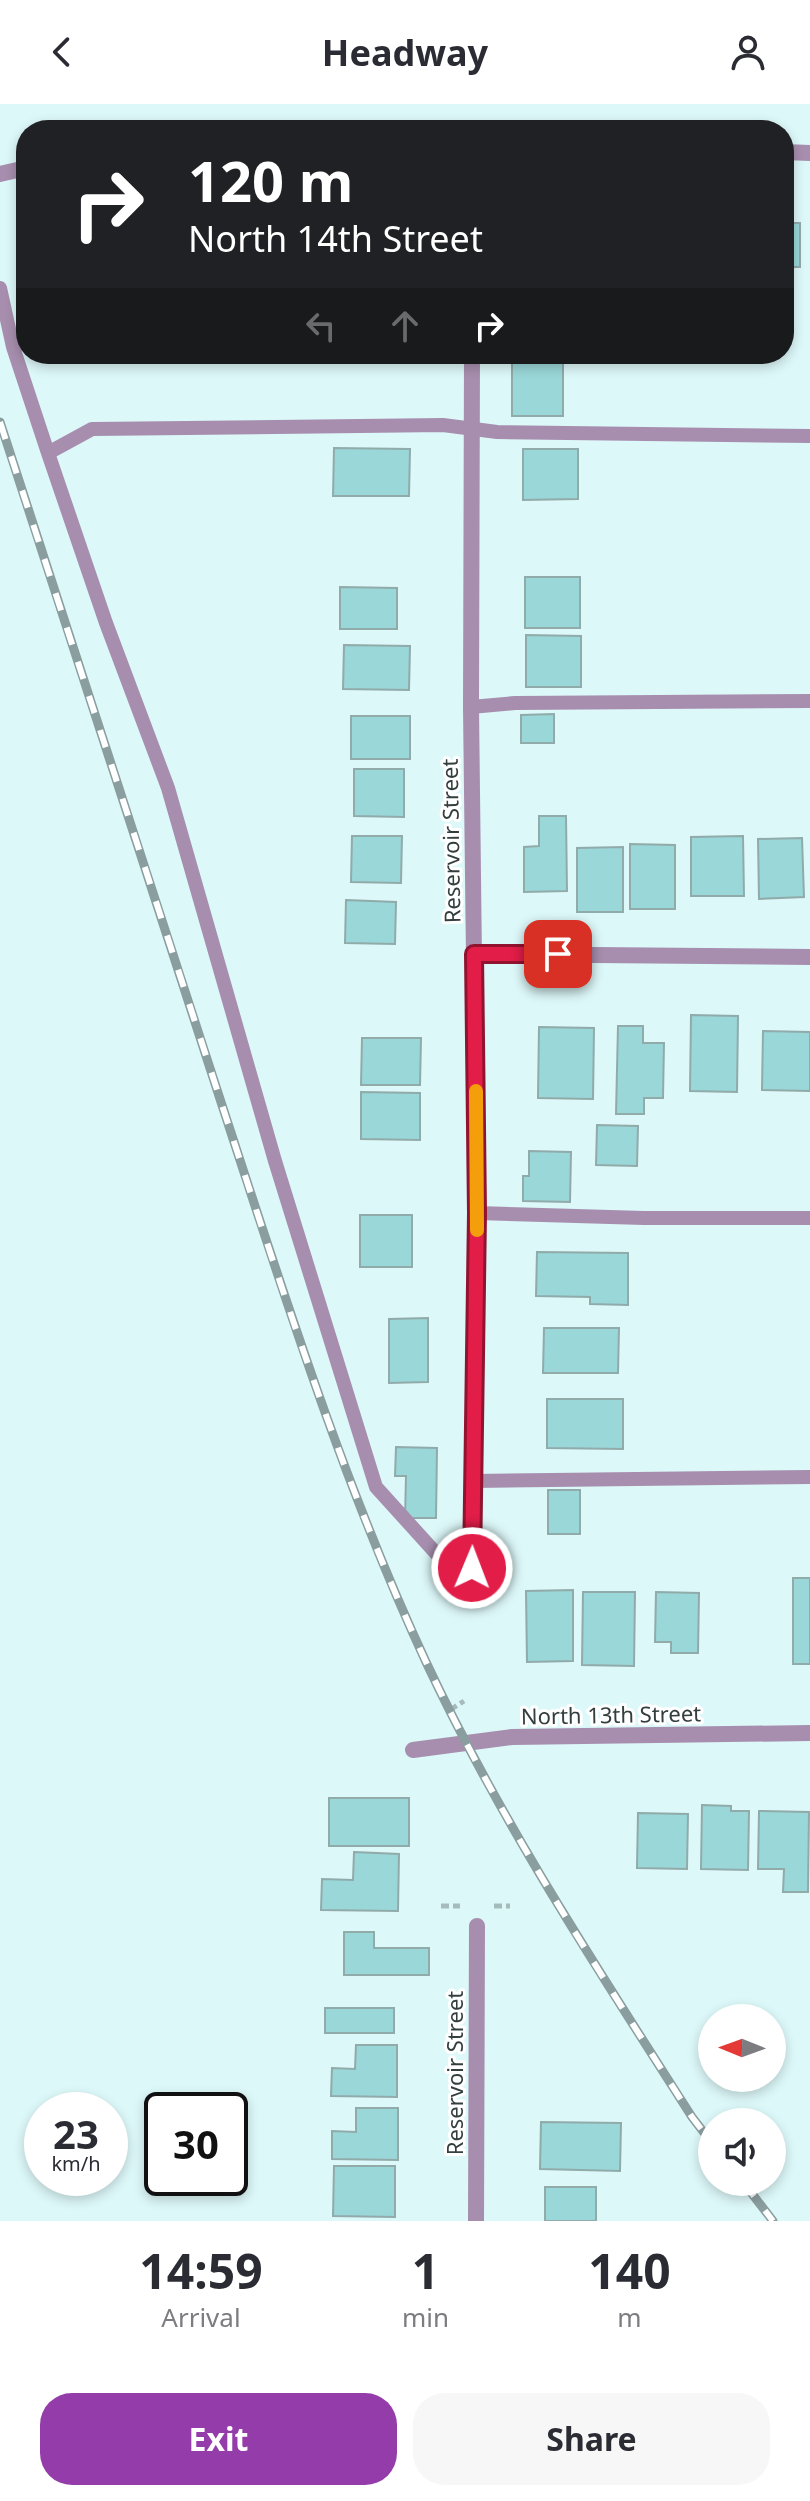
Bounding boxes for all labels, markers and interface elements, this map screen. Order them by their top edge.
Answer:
text: Headway [322,28,488,77]
icon: back [40,30,84,74]
icon: person [726,30,770,74]
text: 120 m [188,142,353,218]
icon: right [56,152,160,256]
text: North 14th Street [188,214,483,263]
icon: left [299,304,343,348]
icon: ahead [383,304,427,348]
icon: right [467,304,511,348]
street label: Reservoir Street [434,758,466,924]
pin [524,920,592,988]
icon: arrive [536,932,580,976]
position arrow [430,1526,514,1610]
street label: North 13th Street [521,1697,701,1731]
street label: Reservoir Street [439,1991,469,2155]
north arrow [698,2004,786,2092]
map controls [698,2004,786,2196]
speed limit sign: 30 [144,2092,248,2196]
text: 23 [53,2106,99,2161]
button: sound [698,2108,786,2196]
text: km/h [51,2150,101,2177]
text: 14:59 [139,2238,263,2303]
text: 1 [412,2238,439,2303]
text: 140 [588,2238,671,2303]
text: Arrival [161,2299,241,2335]
text: min [402,2299,449,2335]
text: m [617,2299,642,2335]
button: Exit [40,2393,397,2485]
button: Share [413,2393,770,2485]

